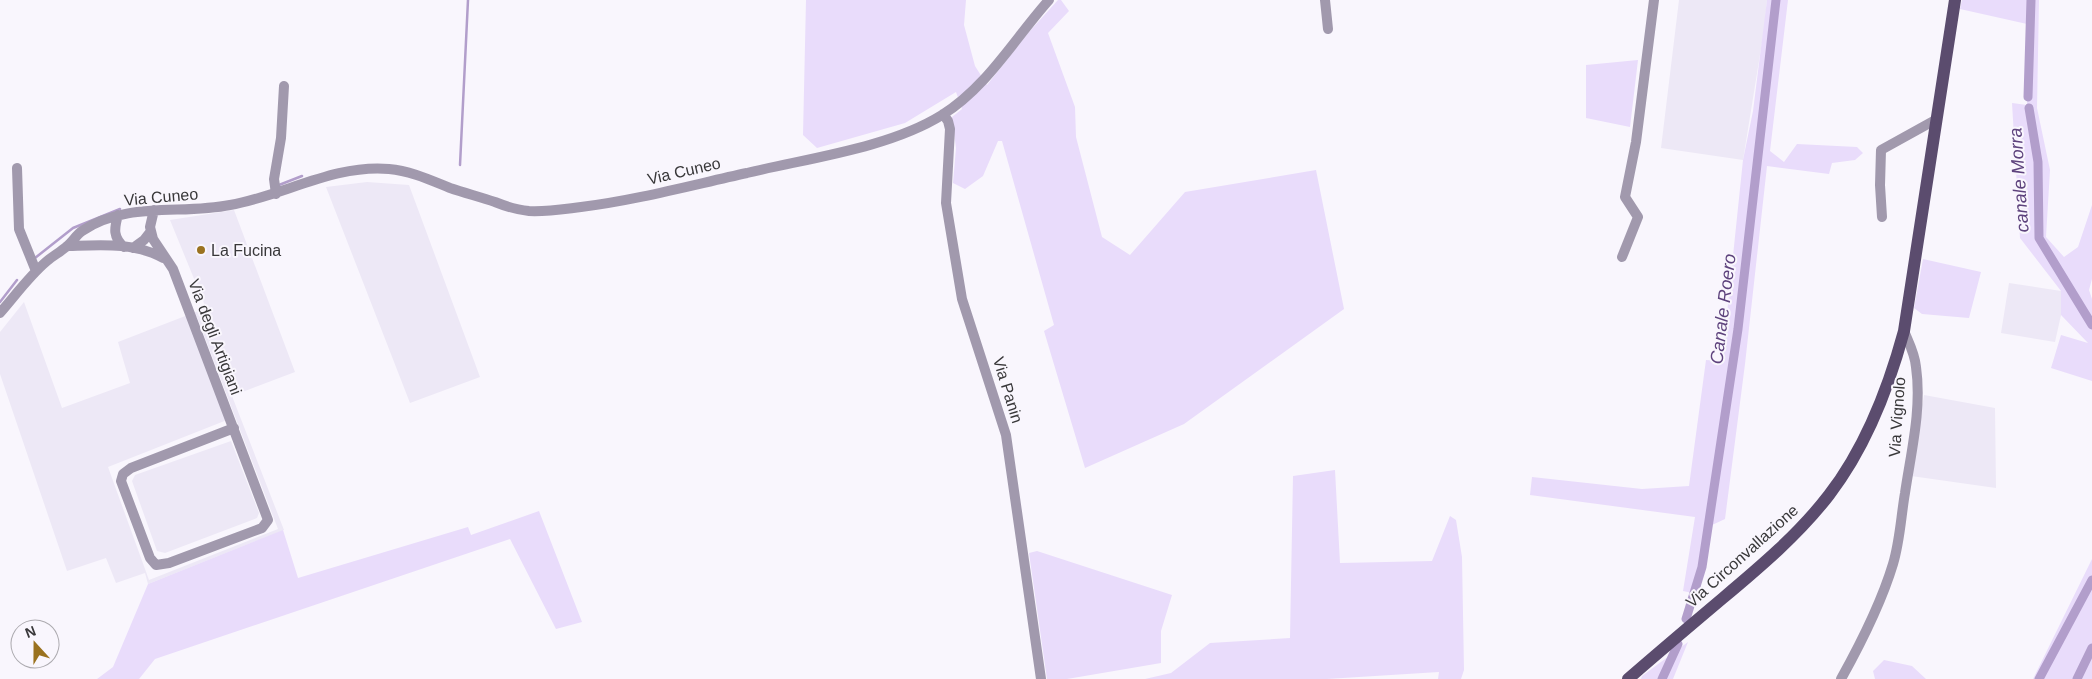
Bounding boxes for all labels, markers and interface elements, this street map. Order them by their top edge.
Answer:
water label: canale Morra [2005,127,2033,233]
street label: Via Cuneo [646,154,722,188]
street label: Via Cuneo [123,185,199,209]
place label: La Fucina [211,242,281,259]
marker: La Fucina [195,244,207,256]
water label: Canale Roero [1706,253,1740,365]
street label: Via degli Artigiani [185,277,245,397]
street label: Via Panin [990,355,1026,425]
street label: Via Vignolo [1886,376,1908,458]
street label: Via Circonvallazione [1683,501,1802,611]
north arrow [10,619,60,669]
text: N [23,623,38,641]

